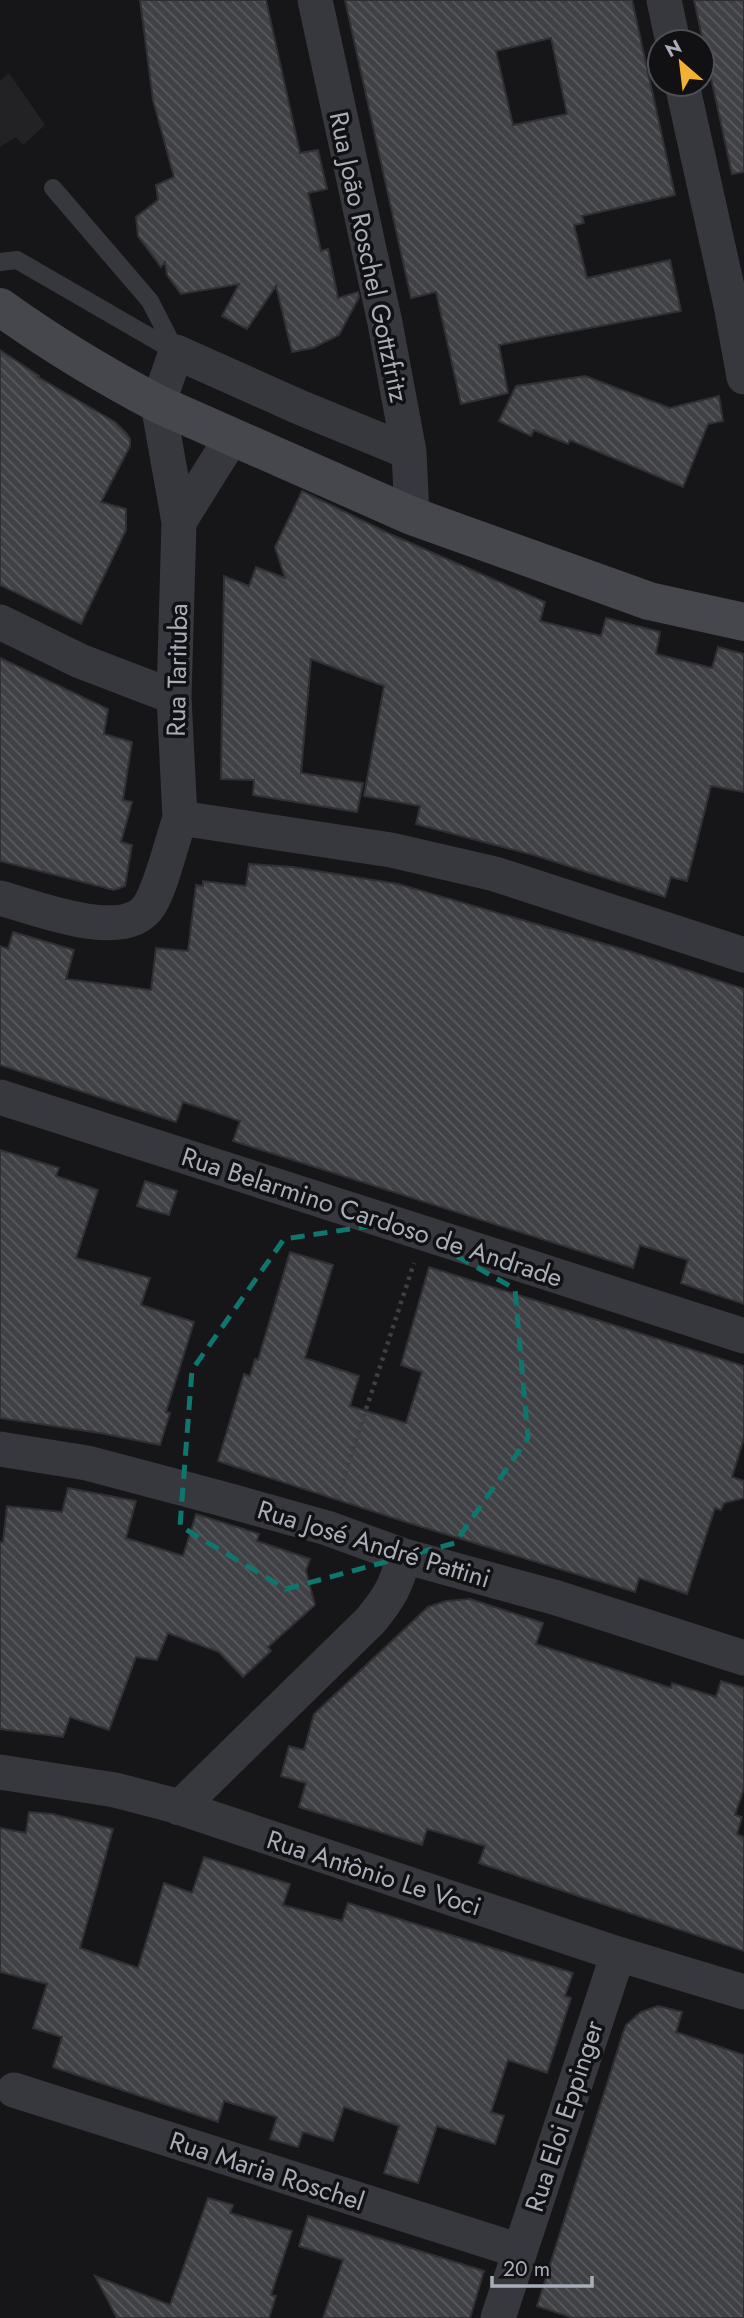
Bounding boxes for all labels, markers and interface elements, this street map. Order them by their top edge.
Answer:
north arrow [646,28,716,98]
text: N [660,33,686,64]
street label: Rua João Roschel Gottzfritz [320,108,418,406]
street label: Rua Tarituba [157,603,197,737]
street label: Rua Belarmino Cardoso de Andrade [177,1137,567,1297]
street label: Rua José André Pattini [253,1491,495,1597]
street label: Rua Antônio Le Voci [262,1820,486,1926]
street label: Rua Eloi Eppinger [515,2015,613,2217]
street label: Rua Maria Roschel [165,2122,369,2220]
scale bar [492,2244,592,2288]
text: 20 m [503,2254,550,2284]

